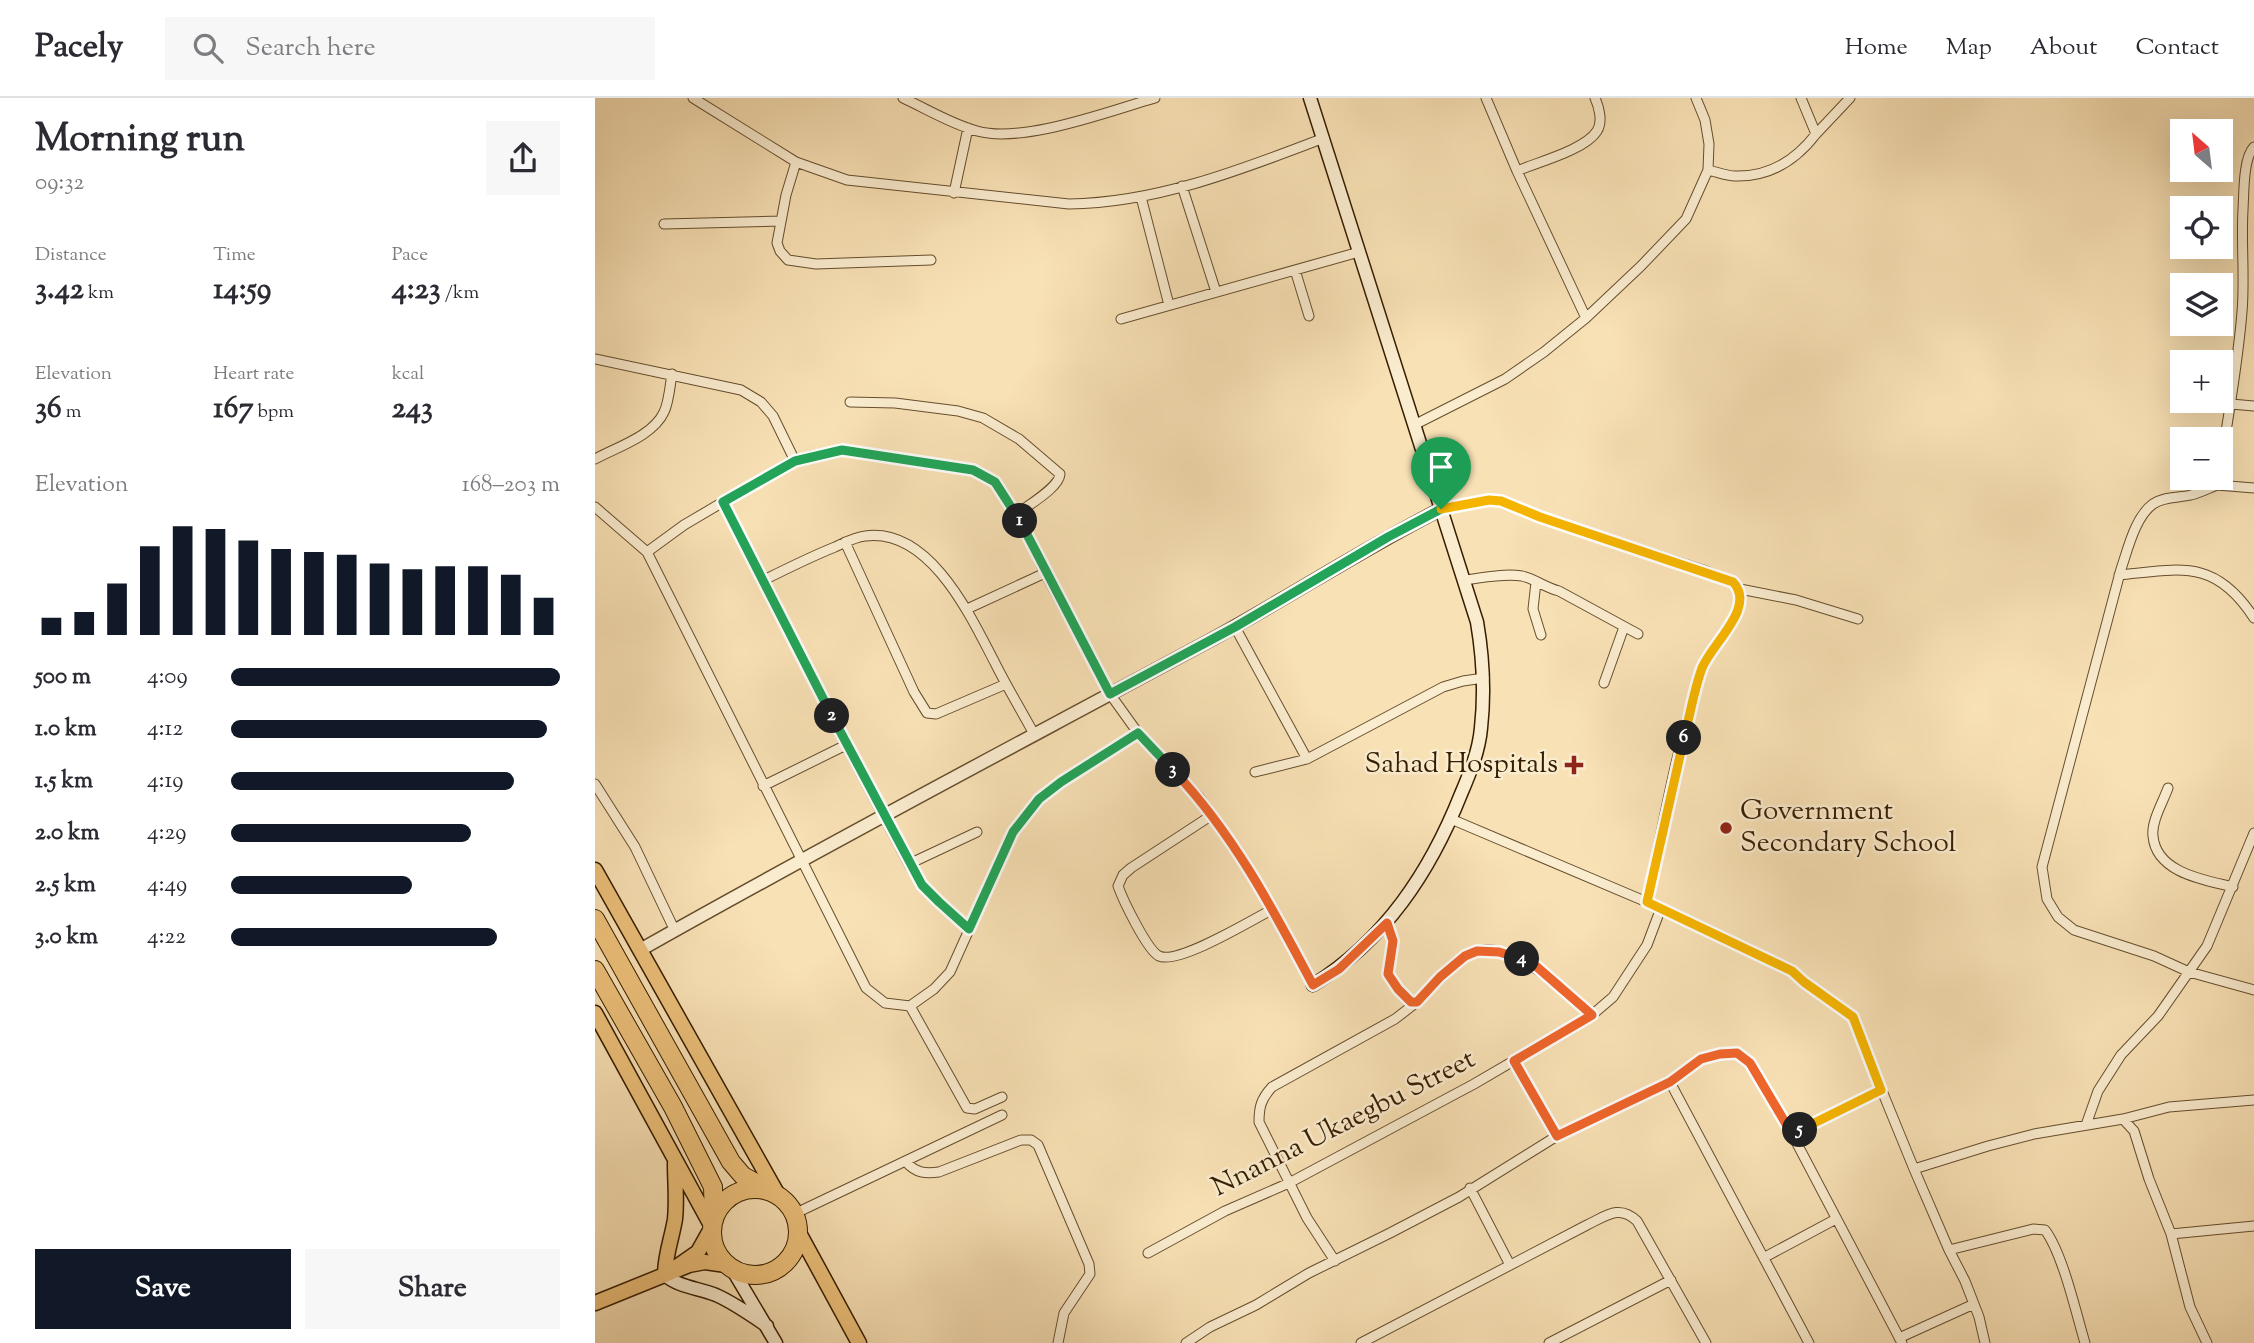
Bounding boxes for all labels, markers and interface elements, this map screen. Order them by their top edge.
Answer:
search box [165,17,655,80]
text: Pacely [35,24,123,72]
icon: search [189,29,227,67]
text: Search here [245,30,376,67]
text: Home [1845,31,1908,65]
text: Map [1946,31,1992,65]
text: About [2030,31,2097,65]
text: Contact [2135,31,2219,65]
text: Morning run [35,114,245,168]
north arrow [2170,119,2233,182]
map controls [2170,119,2233,490]
button: share [486,121,560,195]
text: 09:32 [35,167,84,200]
button: locate [2170,196,2233,259]
text: Distance [35,242,107,269]
text: Time [213,242,256,269]
text: Pace [392,242,428,269]
text: 3.42 [35,269,84,312]
text: 14:59 [213,269,271,312]
text: 4:23 [392,269,441,312]
button: layers [2170,273,2233,336]
text: km [84,280,114,307]
text: /km [441,280,479,307]
button: + [2170,350,2233,413]
text: Elevation [35,361,112,388]
text: Heart rate [213,361,294,388]
text: kcal [392,361,424,388]
text: 36 [35,388,62,431]
text: 167 [213,388,253,431]
text: 243 [392,388,433,431]
text: m [62,399,82,426]
text: bpm [253,399,294,426]
button: − [2170,427,2233,490]
pin [1411,437,1471,509]
icon: arrive [1422,448,1460,486]
text: Elevation [35,469,128,502]
text: 168–203 m [462,469,560,502]
pin: 1 [1003,504,1037,538]
text: 1 [1016,507,1023,534]
text: 500 m [35,661,91,694]
text: 4:09 [147,661,188,694]
pin: 2 [814,698,849,734]
text: 2 [827,702,836,729]
text: 1.0 km [35,713,97,746]
text: 4:12 [147,713,183,746]
pin: 6 [1667,720,1701,756]
text: 6 [1679,724,1688,751]
place label: Sahad Hospitals [1365,745,1558,785]
pin: 3 [1155,752,1191,788]
marker: Sahad Hospitals [1564,755,1584,775]
text: 3 [1169,756,1176,783]
text: 1.5 km [35,765,93,798]
text: 4:19 [147,765,183,798]
place label: Government Secondary School [1740,792,1957,864]
text: 2.0 km [35,817,100,850]
text: 4:29 [147,817,187,850]
marker: Government Secondary School [1718,820,1734,836]
text: 2.5 km [35,869,96,902]
text: 4:49 [147,869,187,902]
text: 3.0 km [35,921,98,954]
text: 4:22 [147,921,186,954]
pin: 4 [1504,942,1539,976]
text: 4 [1517,945,1526,972]
street label: Nnanna Ukaegbu Street [1205,1040,1483,1208]
pin: 5 [1783,1112,1817,1148]
text: 5 [1796,1116,1803,1143]
button: Save [35,1249,291,1329]
button: Share [305,1249,560,1329]

